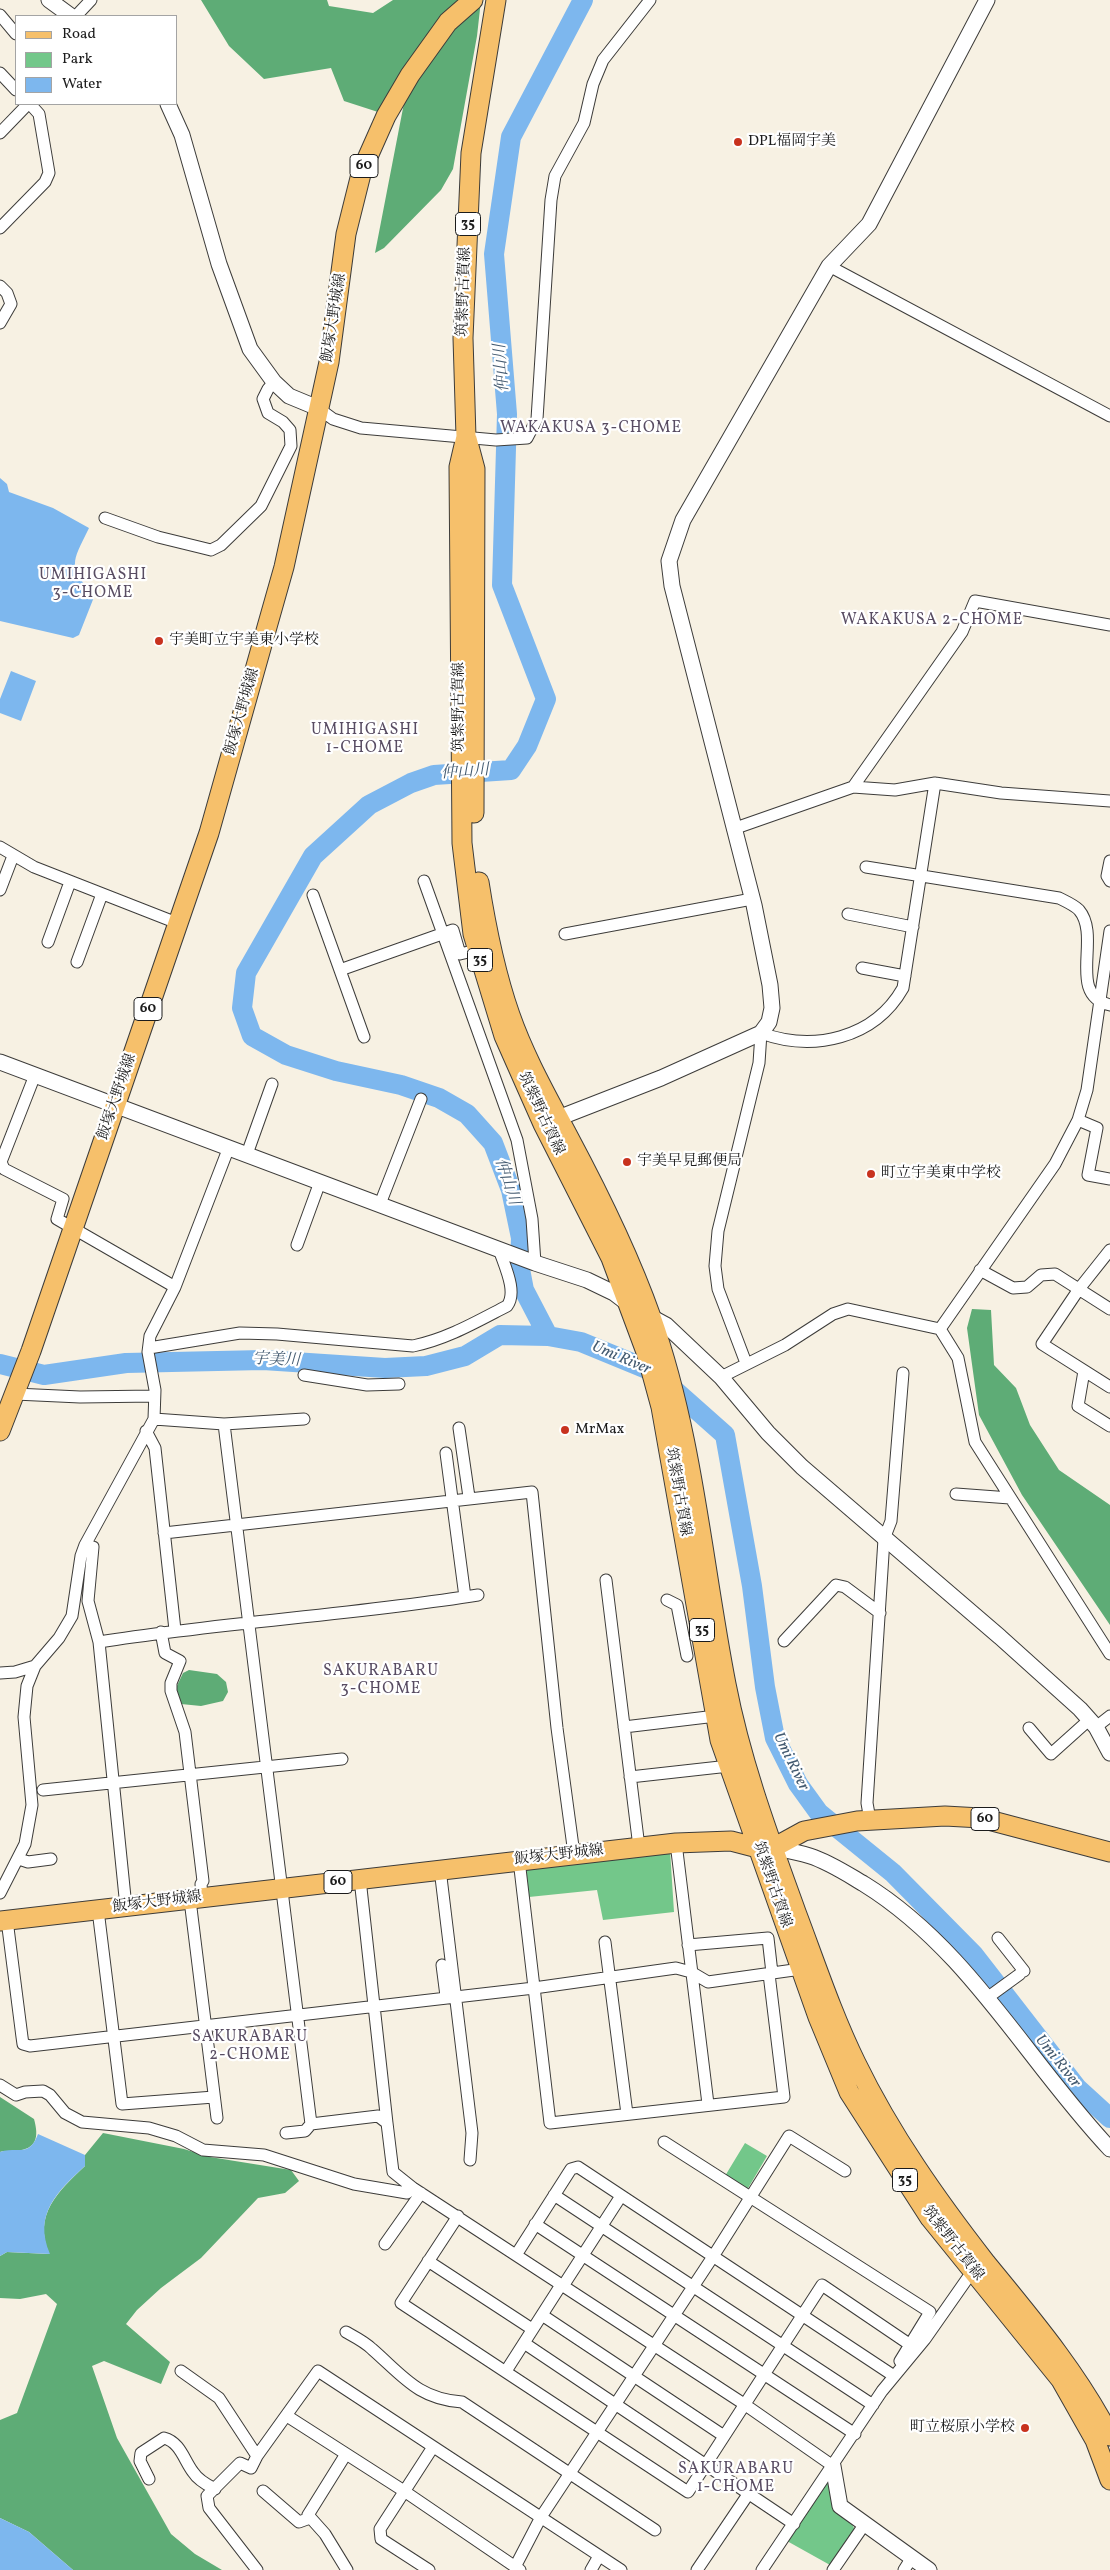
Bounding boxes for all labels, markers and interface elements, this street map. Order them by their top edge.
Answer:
legend [15,15,178,105]
text: Road [62,24,96,45]
text: Park [62,49,93,70]
text: Water [62,74,102,95]
place label: DPL福岡宇美 [748,133,836,151]
marker: DPL福岡宇美 [732,136,744,148]
road number: 60 [350,154,378,178]
road number: 35 [456,212,480,235]
street label: 筑紫野古賀線 [454,247,476,337]
street label: 飯塚大野城線 [319,272,351,364]
water label: 仲山川 [492,343,514,393]
district label: WAKAKUSA 3-CHOME [498,419,684,439]
district label: UMIHIGASHI 3-CHOME [38,566,148,604]
district label: WAKAKUSA 2-CHOME [839,611,1025,631]
place label: 宇美町立宇美東小学校 [169,632,319,650]
marker: 宇美町立宇美東小学校 [153,635,165,647]
street label: 筑紫野古賀線 [451,662,469,752]
street label: 飯塚大野城線 [222,666,264,758]
district label: UMIHIGASHI 1-CHOME [310,721,420,759]
water label: 仲山川 [440,762,490,784]
road number: 35 [468,948,492,972]
road number: 60 [134,998,162,1021]
street label: 飯塚大野城線 [95,1052,141,1142]
street label: 筑紫野古賀線 [513,1069,567,1159]
place label: 宇美早見郵便局 [637,1153,742,1171]
water label: 仲山川 [489,1156,523,1208]
marker: 宇美早見郵便局 [621,1156,633,1168]
place label: 町立宇美東中学校 [881,1165,1001,1183]
marker: 町立宇美東中学校 [865,1168,877,1180]
water label: Umi River [588,1338,654,1380]
water label: 宇美川 [252,1351,300,1371]
place label: MrMax [575,1421,624,1439]
marker: MrMax [559,1424,571,1436]
street label: 筑紫野古賀線 [660,1446,694,1538]
road number: 35 [690,1618,714,1642]
district label: SAKURABARU 3-CHOME [322,1662,440,1700]
water label: Umi River [768,1730,812,1794]
road number: 60 [971,1808,999,1830]
street label: 筑紫野古賀線 [748,1840,794,1930]
street label: 飯塚大野城線 [513,1842,605,1870]
road number: 60 [324,1870,352,1894]
street label: 飯塚大野城線 [111,1889,203,1917]
district label: SAKURABARU 2-CHOME [191,2028,309,2066]
water label: Umi River [1030,2032,1084,2092]
road number: 35 [892,2168,918,2192]
street label: 筑紫野古賀線 [917,2203,987,2285]
place label: 町立桜原小学校 [910,2419,1015,2437]
marker: 町立桜原小学校 [1019,2422,1031,2434]
district label: SAKURABARU 1-CHOME [677,2460,795,2498]

